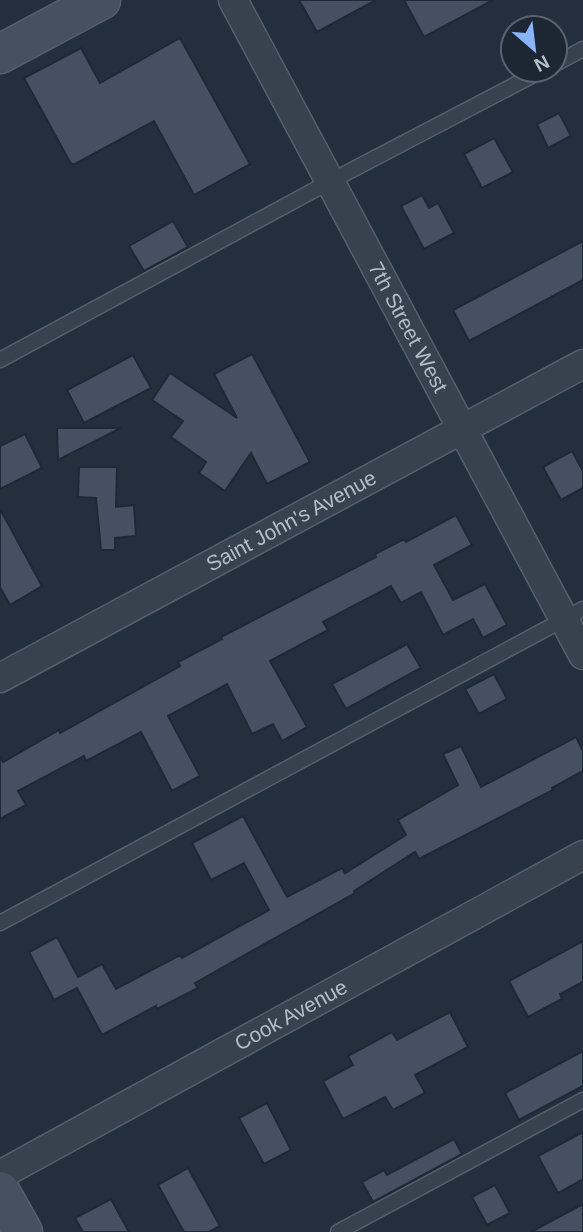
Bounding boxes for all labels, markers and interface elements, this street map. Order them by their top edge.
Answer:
north arrow [499,14,569,84]
text: N [531,51,553,76]
street label: 7th Street West [364,258,453,396]
street label: Saint John's Avenue [202,466,380,576]
street label: Cook Avenue [231,975,351,1055]

